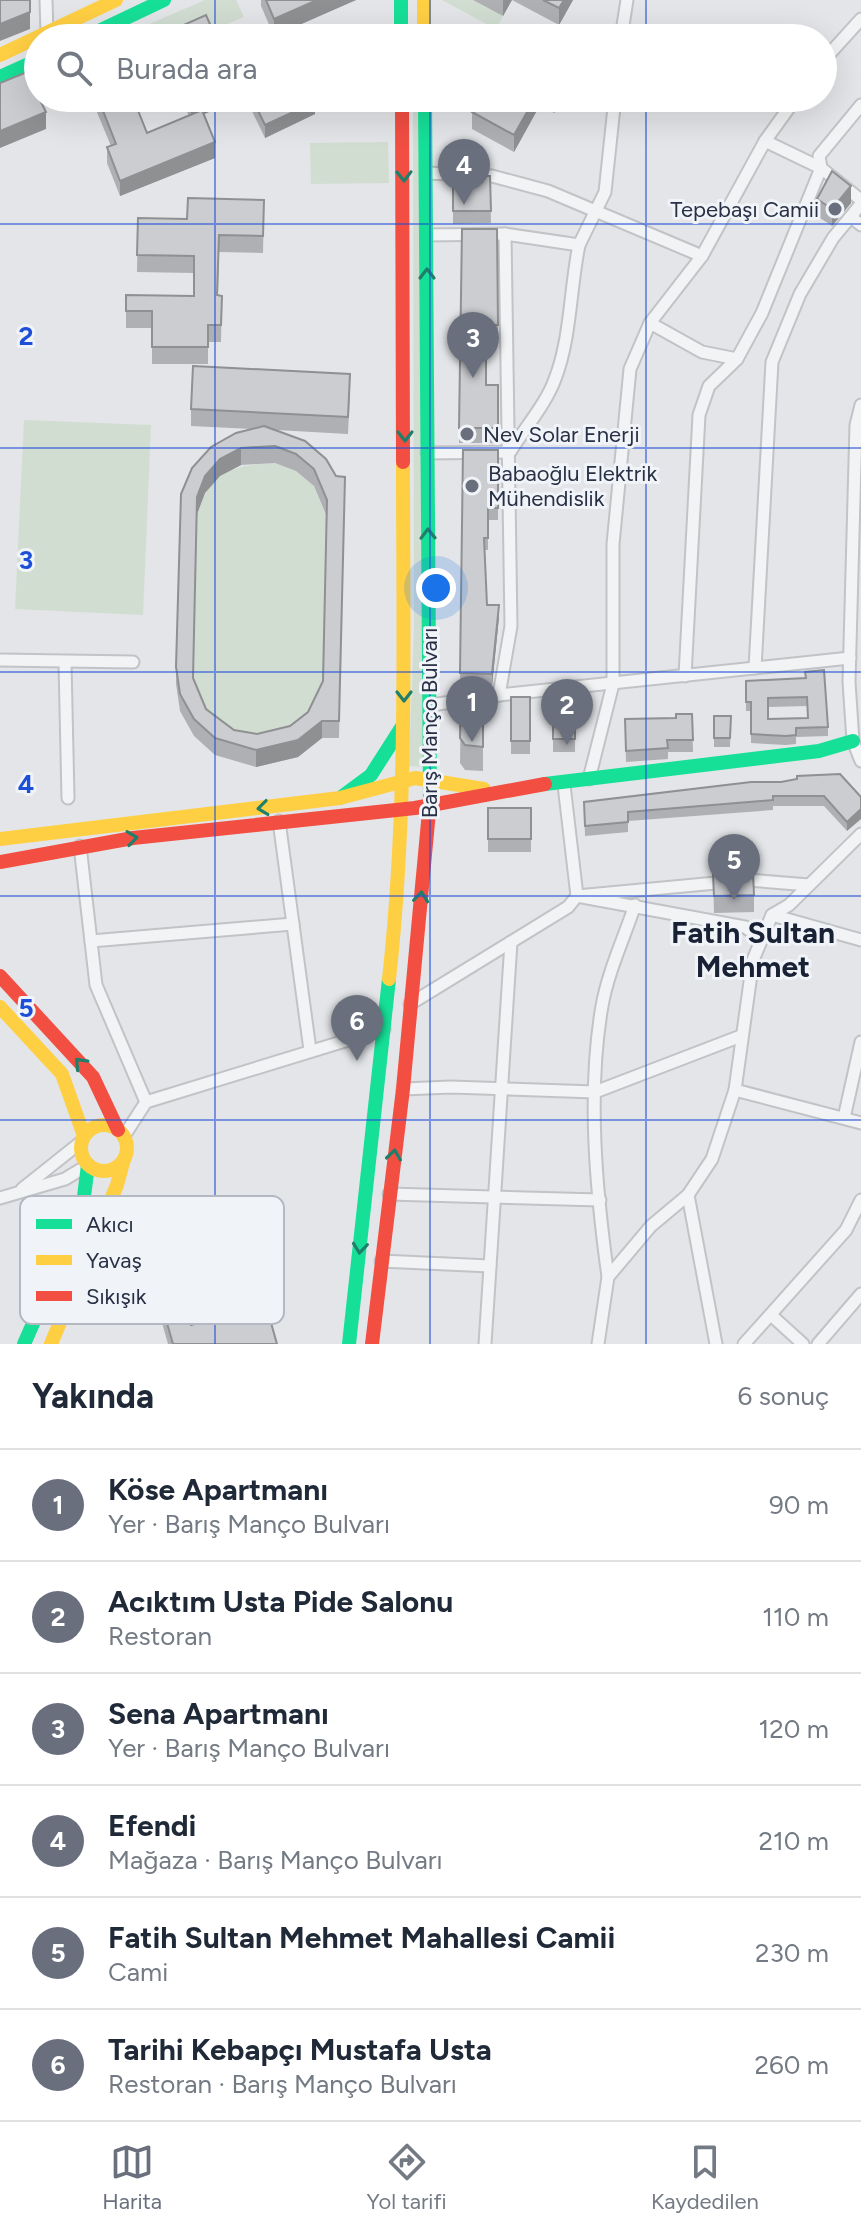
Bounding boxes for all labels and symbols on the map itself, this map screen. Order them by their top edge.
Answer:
pin: 4 [438,139,490,205]
one-way arrow [395,170,413,183]
place label: Tepebaşı Camii [670,196,819,223]
marker: Tepebaşı Camii [826,200,844,218]
one-way arrow [418,267,436,280]
pin: 3 [447,312,499,378]
text: 2 [18,320,34,352]
place label: Nev Solar Enerji [483,421,640,448]
marker: Nev Solar Enerji [458,425,476,443]
one-way arrow [396,430,414,443]
place label: Babaoğlu Elektrik Mühendislik [488,460,657,512]
marker: Babaoğlu Elektrik Mühendislik [463,477,481,495]
one-way arrow [420,527,437,540]
text: 3 [19,544,33,576]
your location [416,568,456,608]
street label: Barış Manço Bulvarı [416,628,443,818]
pin: 1 [446,676,498,742]
pin: 2 [541,679,593,745]
one-way arrow [395,690,413,703]
text: 4 [18,768,34,800]
one-way arrow [256,799,270,816]
one-way arrow [125,830,139,847]
pin: 5 [708,834,760,900]
one-way arrow [412,890,429,903]
district label: Fatih Sultan Mehmet [671,914,835,985]
text: 5 [18,992,34,1024]
pin: 6 [331,995,383,1061]
one-way arrow [75,1057,89,1072]
one-way arrow [385,1148,402,1162]
legend [20,1196,284,1324]
text: Akıcı [86,1211,134,1238]
one-way arrow [352,1242,369,1255]
text: Yavaş [86,1247,142,1274]
text: Sıkışık [86,1283,147,1310]

